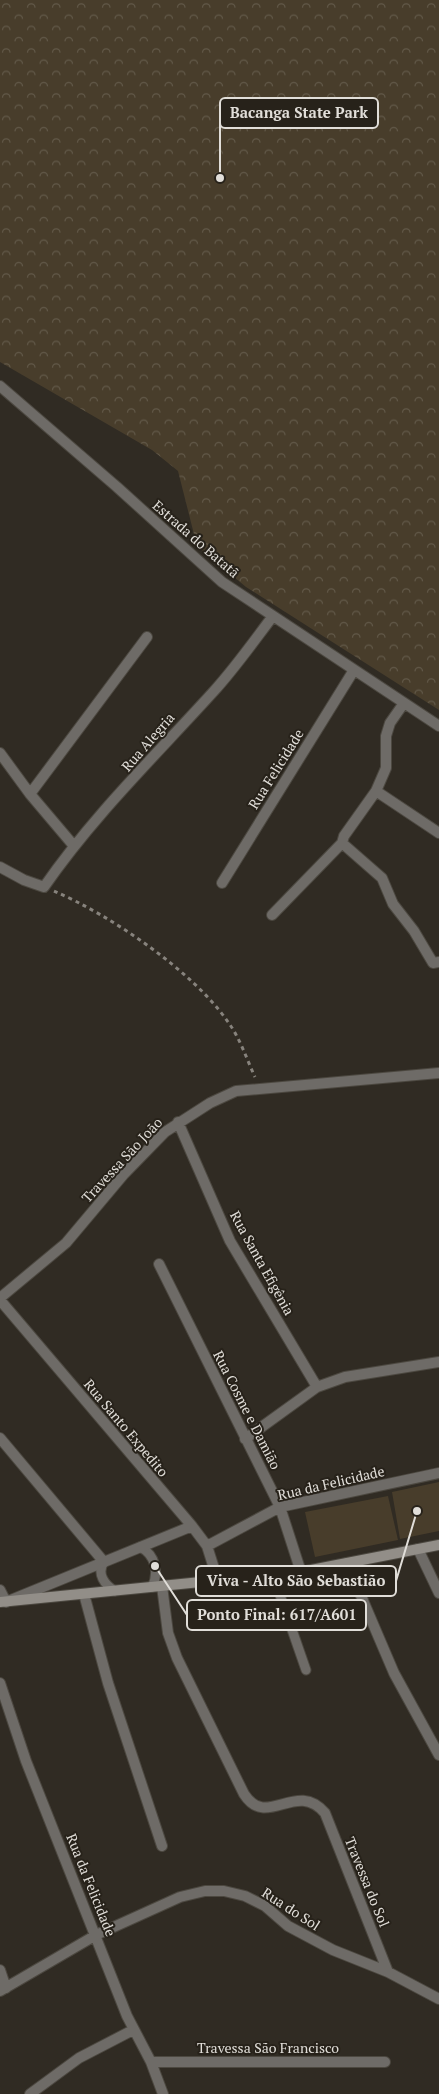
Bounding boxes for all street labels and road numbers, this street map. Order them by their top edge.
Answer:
street label: Estrada do Batatã [149,496,244,582]
street label: Rua Alegria [117,708,178,775]
street label: Rua Felicidade [243,725,308,812]
street label: Travessa São João [77,1113,166,1206]
street label: Rua Santa Efigênia [226,1207,299,1318]
street label: Rua Cosme e Damião [209,1347,286,1473]
street label: Rua Santo Expedito [80,1375,173,1481]
street label: Rua da Felicidade [276,1461,386,1504]
street label: Rua da Felicidade [62,1831,121,1939]
street label: Travessa do Sol [341,1834,394,1930]
street label: Rua do Sol [259,1883,324,1934]
street label: Travessa São Francisco [197,2038,339,2057]

